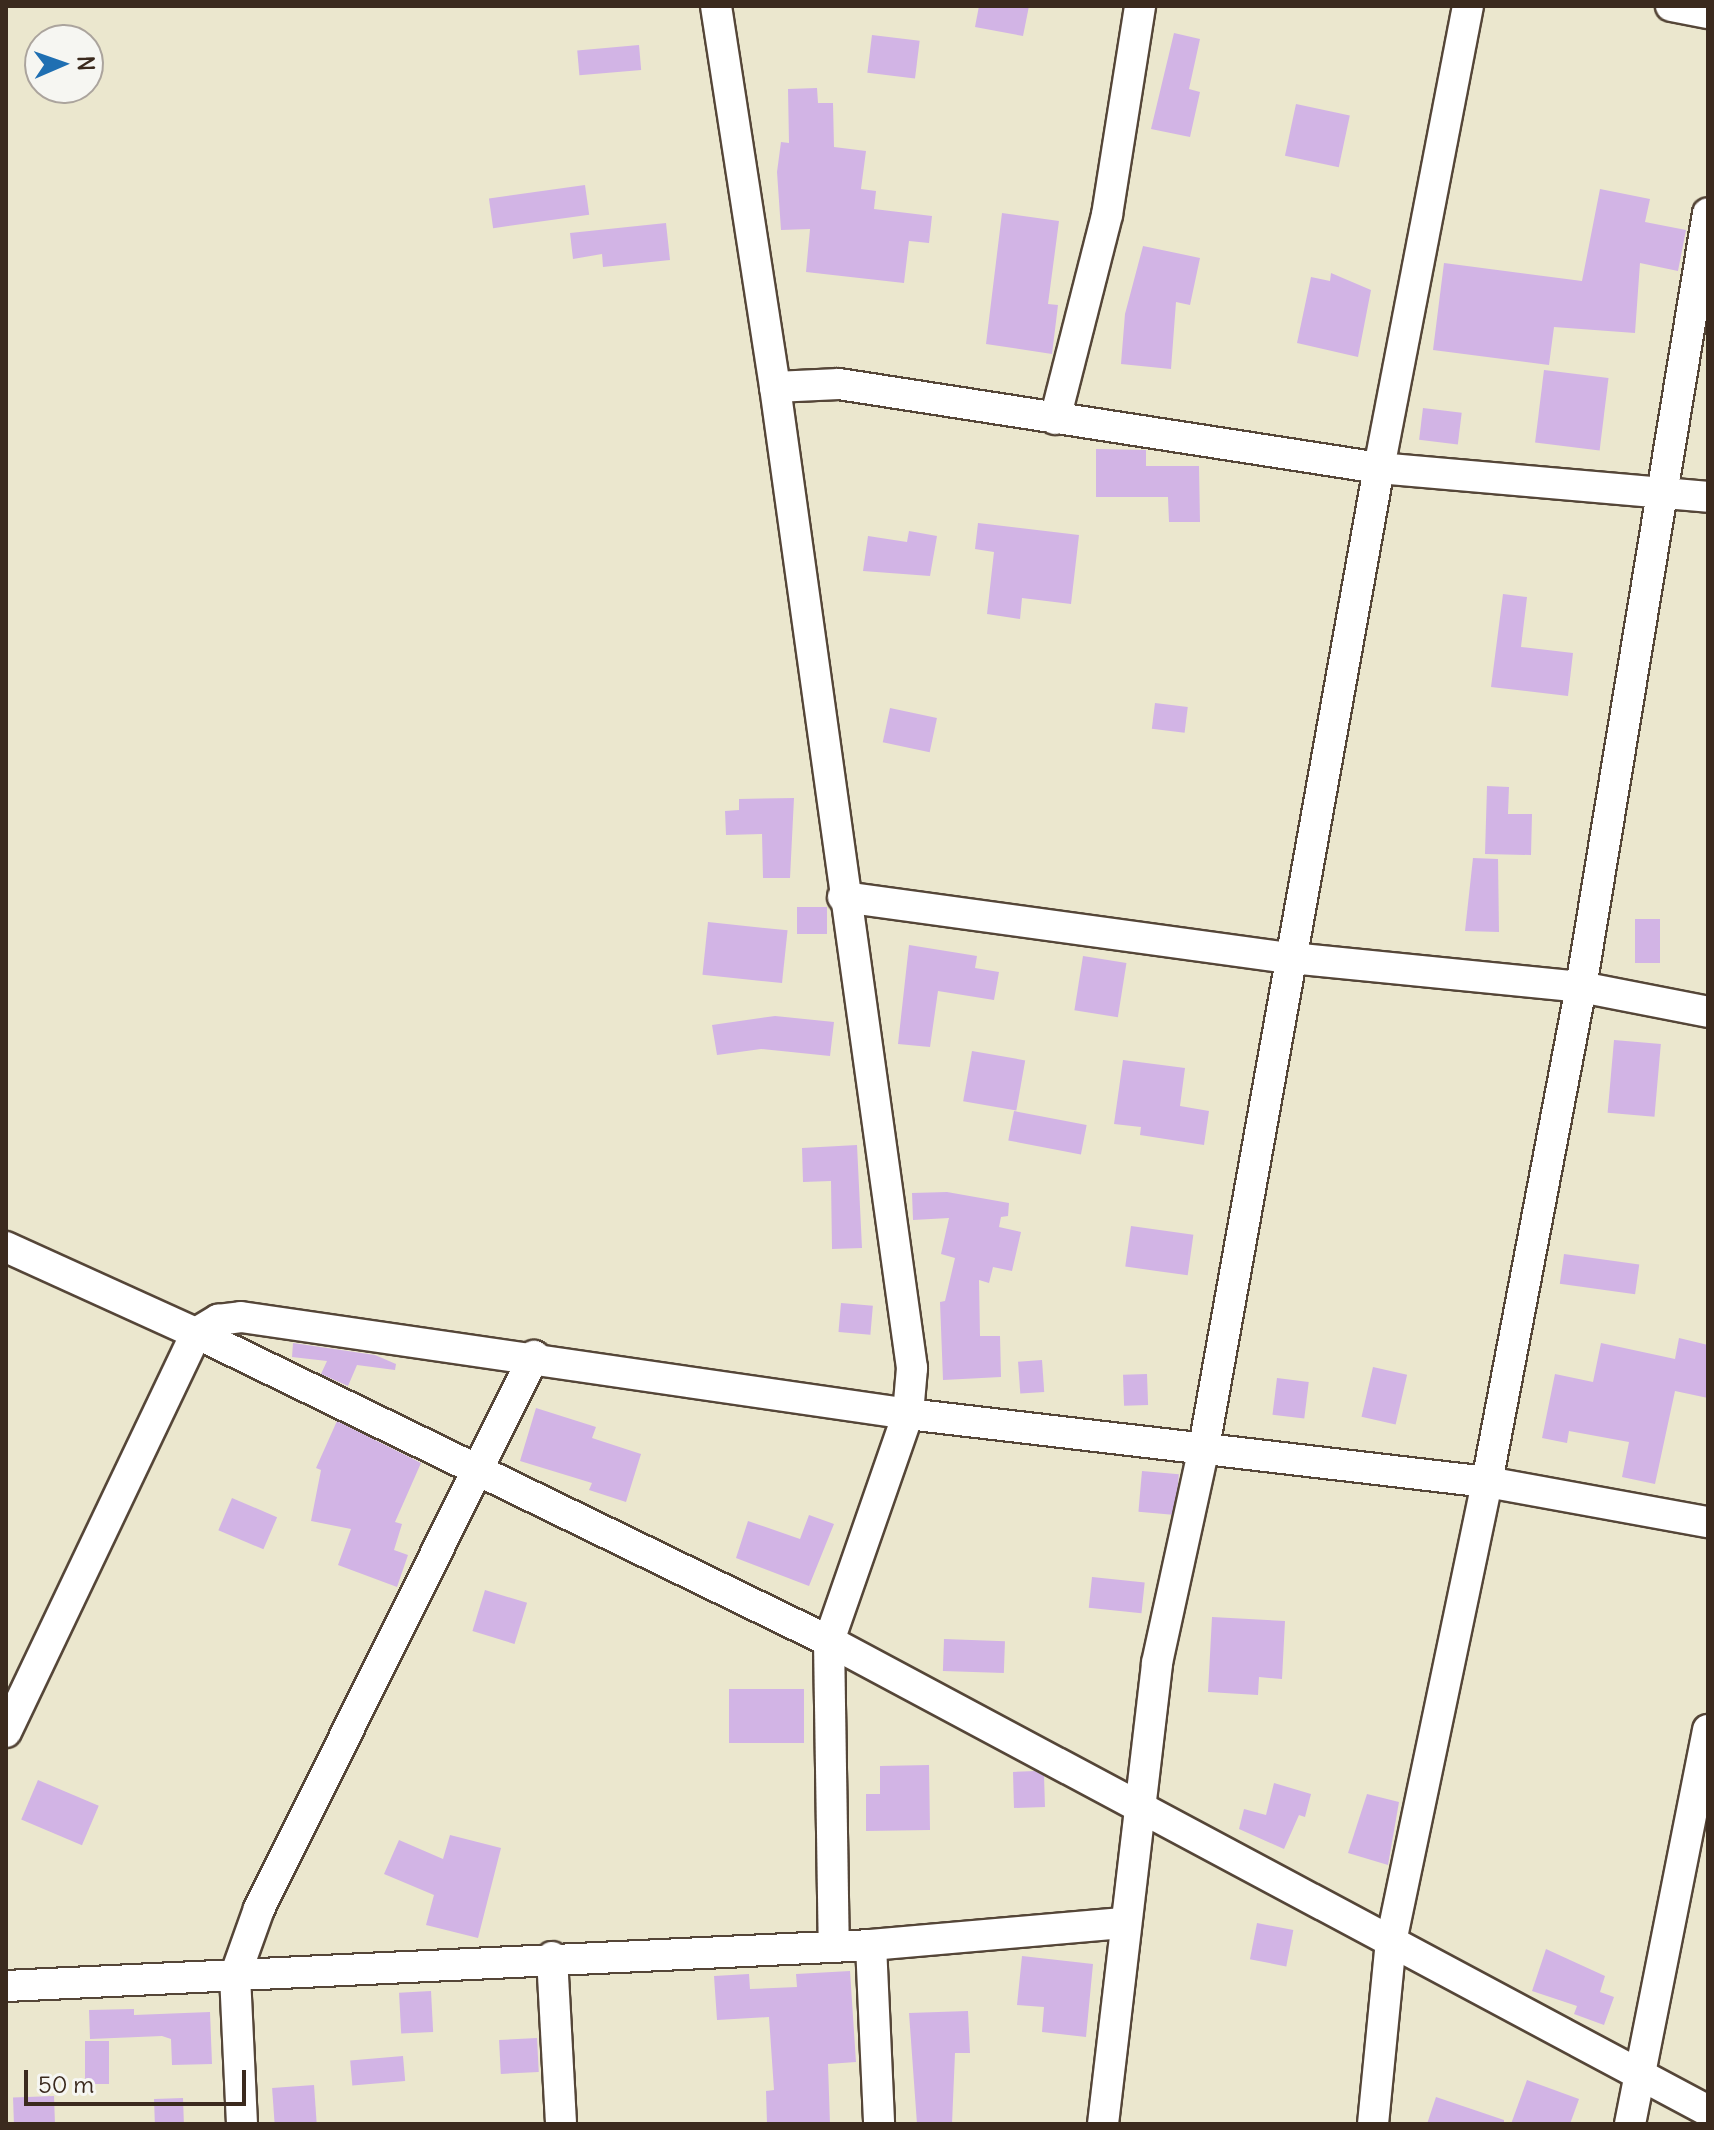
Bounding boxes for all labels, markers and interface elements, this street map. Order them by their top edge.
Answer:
north arrow [24,24,104,104]
text: N [72,55,100,71]
scale bar [28,2054,250,2104]
text: 50 m [38,2069,94,2099]

